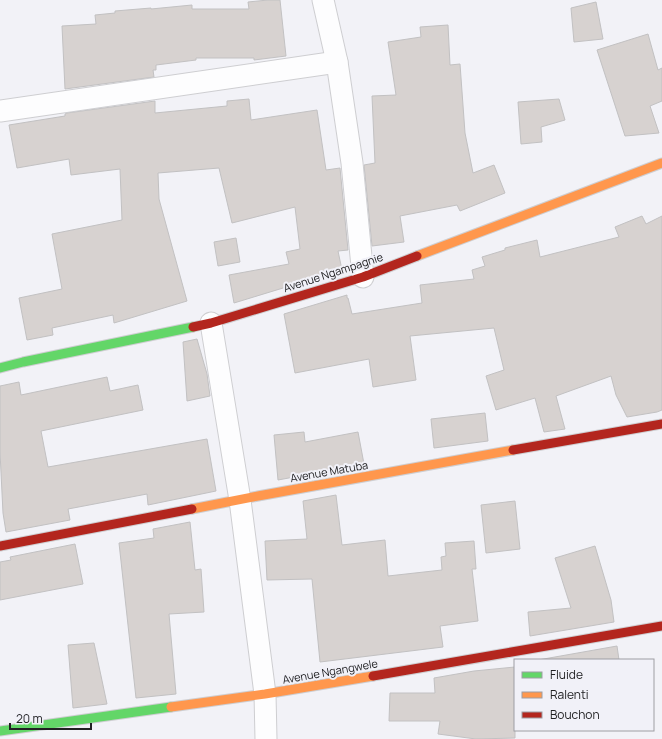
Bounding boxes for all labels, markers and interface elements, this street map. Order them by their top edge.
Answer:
street label: Avenue Ngampagnie [281,249,385,295]
street label: Avenue Matuba [289,457,369,485]
street label: Avenue Ngangwele [281,655,379,687]
legend [514,659,654,731]
text: Fluide [550,666,583,683]
text: Ralenti [550,686,589,703]
scale bar [10,705,91,731]
text: Bouchon [550,706,600,723]
text: 20 m [16,710,43,727]

